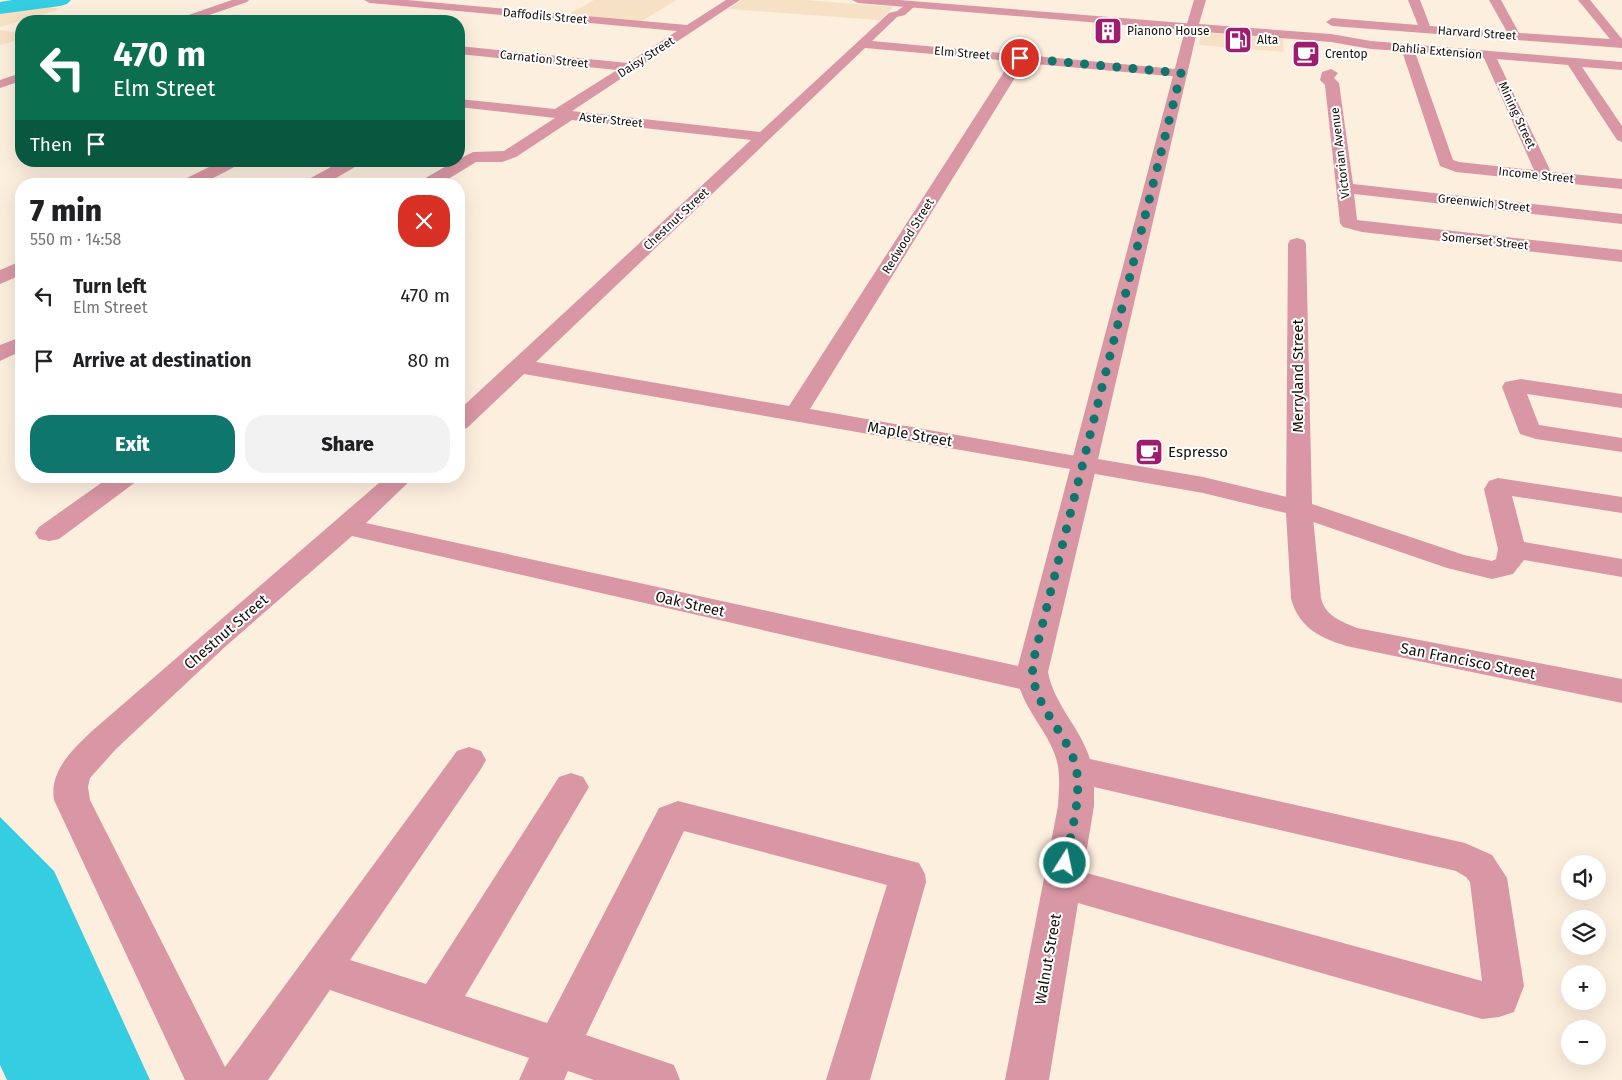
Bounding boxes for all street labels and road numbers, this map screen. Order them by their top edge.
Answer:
street label: Daffodils Street [502,5,588,27]
street label: Harvard Street [1437,23,1517,43]
street label: Daisy Street [615,33,677,80]
street label: Dahlia Extension [1391,40,1483,62]
street label: Elm Street [934,44,991,62]
street label: Carnation Street [499,47,590,71]
street label: Mining Street [1495,79,1539,151]
street label: Victorian Avenue [1327,107,1353,199]
street label: Aster Street [579,110,644,130]
street label: Income Street [1498,164,1575,186]
street label: Chestnut Street [640,185,712,253]
street label: Greenwich Street [1437,191,1531,215]
street label: Redwood Street [879,195,937,276]
street label: Somerset Street [1441,229,1530,253]
street label: Merryland Street [1289,319,1307,433]
street label: Maple Street [866,418,954,450]
street label: Oak Street [654,587,727,621]
street label: Chestnut Street [180,590,272,673]
street label: San Francisco Street [1399,639,1537,683]
street label: Walnut Street [1031,912,1065,1006]

